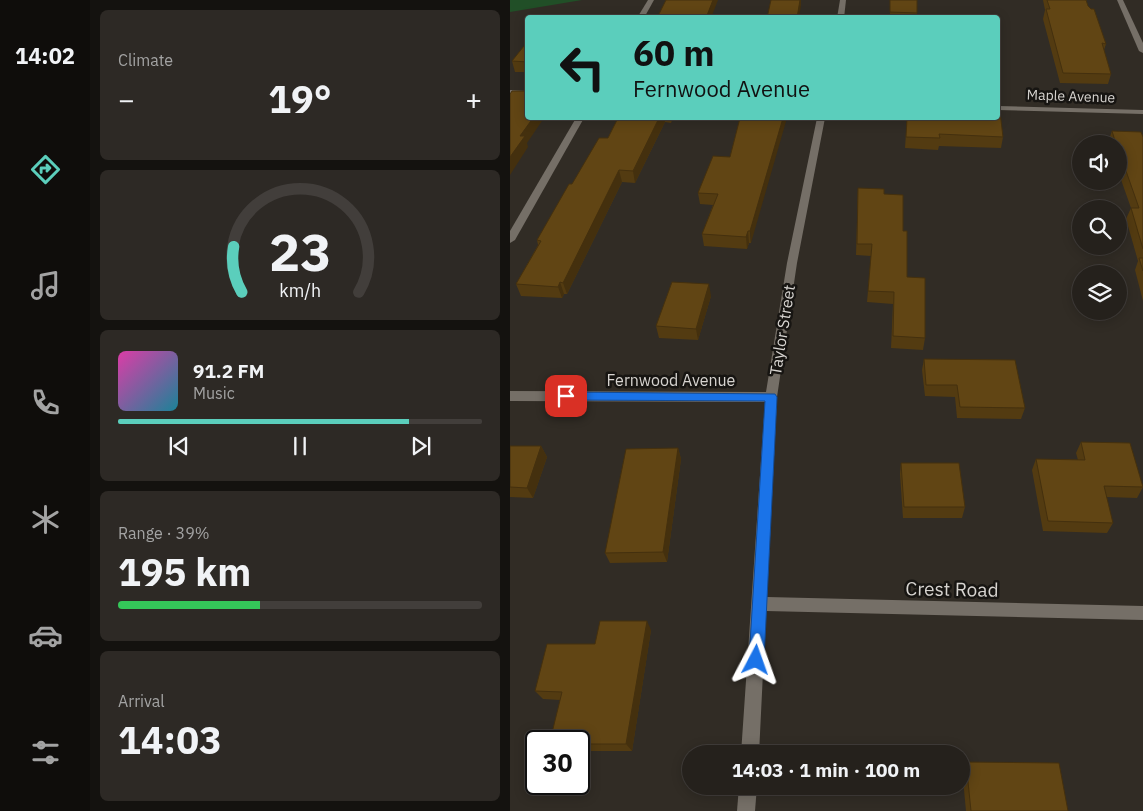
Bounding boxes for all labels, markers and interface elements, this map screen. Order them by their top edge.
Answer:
text: 60 m [633,30,715,76]
icon: left [550,35,615,100]
text: 14:02 [15,41,75,70]
text: Climate [118,50,173,70]
text: 19° [268,74,332,123]
text: Fernwood Avenue [633,74,810,103]
text: − [118,81,135,118]
text: + [465,81,482,118]
street label: Maple Avenue [1026,85,1116,107]
map controls [1072,135,1127,320]
button: sound [1072,135,1127,190]
icon: directions [28,152,63,187]
button: search [1072,200,1127,255]
text: 23 [269,218,331,285]
button: layers [1072,265,1127,320]
icon: music [28,268,63,303]
text: km/h [279,279,321,302]
street label: Taylor Street [765,283,799,377]
text: 91.2 FM [193,359,264,383]
street label: Fernwood Avenue [607,370,736,390]
pin [545,375,587,417]
icon: arrive [552,382,580,410]
text: Music [193,383,235,403]
icon: phone [28,385,63,420]
icon: previous [165,432,193,460]
icon: pause [286,432,314,460]
icon: next [407,432,435,460]
icon: climate [28,502,63,537]
text: Range · 39% [118,523,210,543]
text: 195 km [118,547,251,596]
street label: Crest Road [905,576,999,602]
icon: car [28,618,63,653]
position arrow [729,633,781,685]
text: Arrival [118,691,165,711]
text: 14:03 [118,715,222,764]
speed limit sign: 30 [525,730,590,795]
icon: filters [28,735,63,770]
text: 14:03 · 1 min · 100 m [732,758,920,782]

